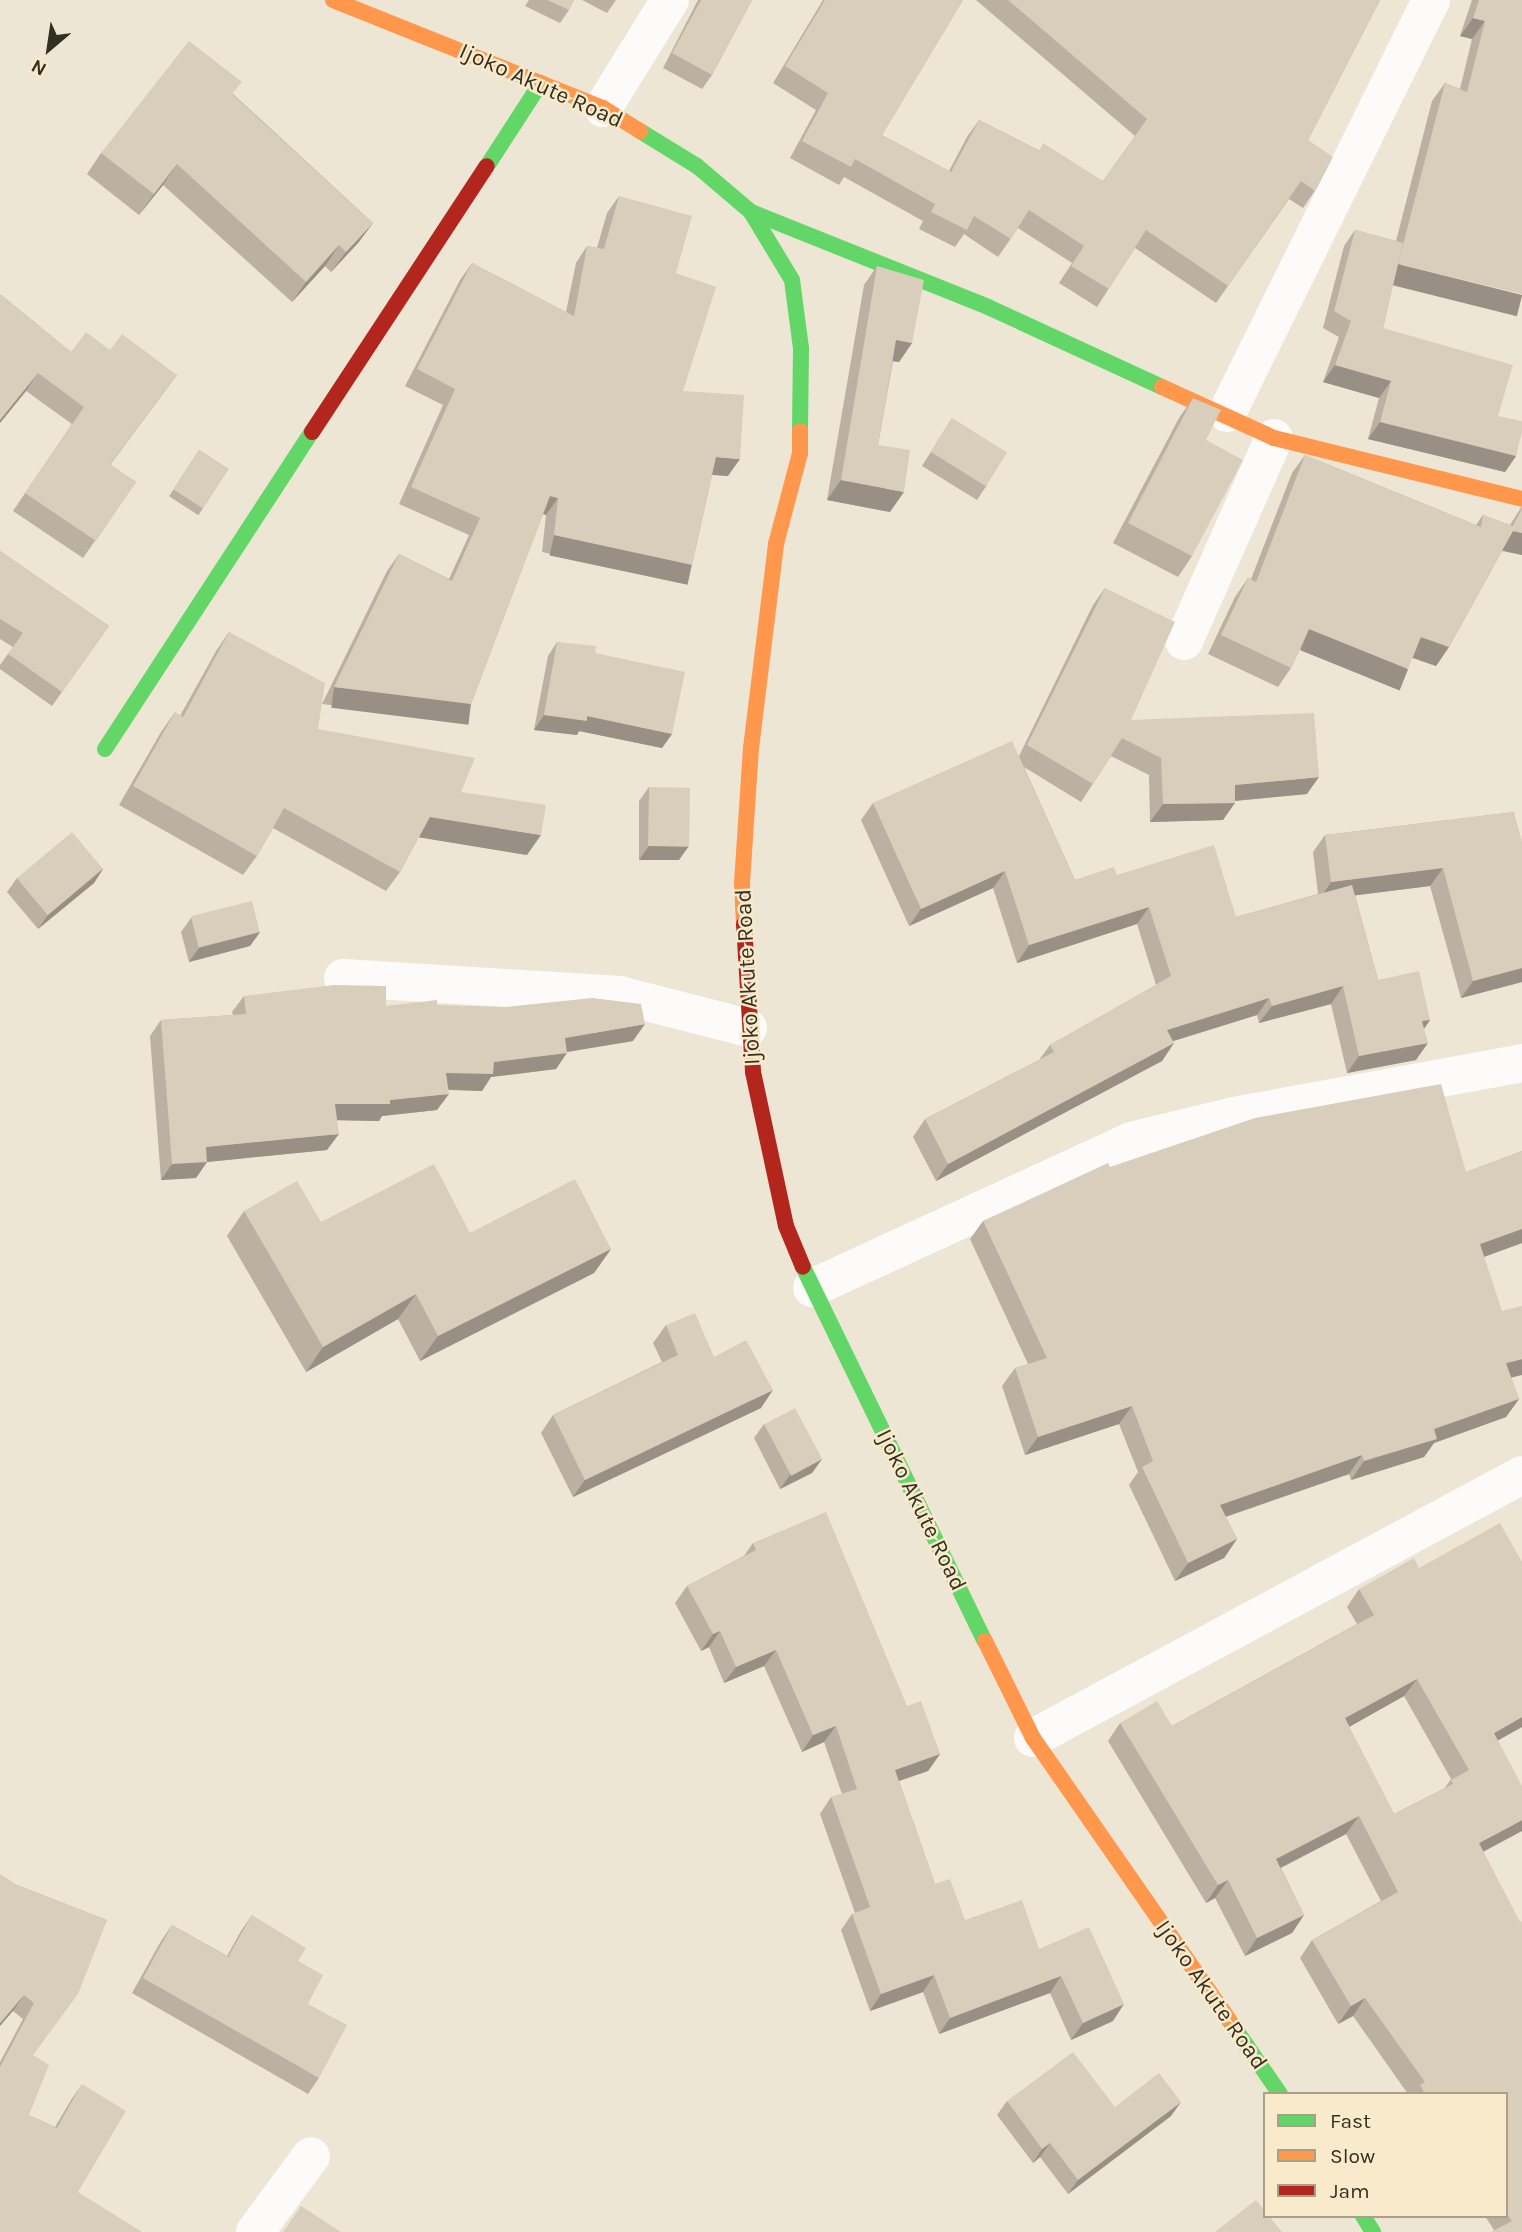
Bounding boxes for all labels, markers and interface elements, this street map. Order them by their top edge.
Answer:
north arrow [14,14,84,84]
street label: Ijoko Akute Road [455,38,627,134]
text: N [28,54,50,80]
street label: Ijoko Akute Road [730,888,766,1066]
street label: Ijoko Akute Road [870,1425,972,1595]
street label: Ijoko Akute Road [1149,1915,1273,2075]
legend [1263,2092,1508,2218]
text: Fast [1330,2109,1371,2133]
text: Slow [1330,2144,1375,2168]
text: Jam [1330,2179,1370,2203]

